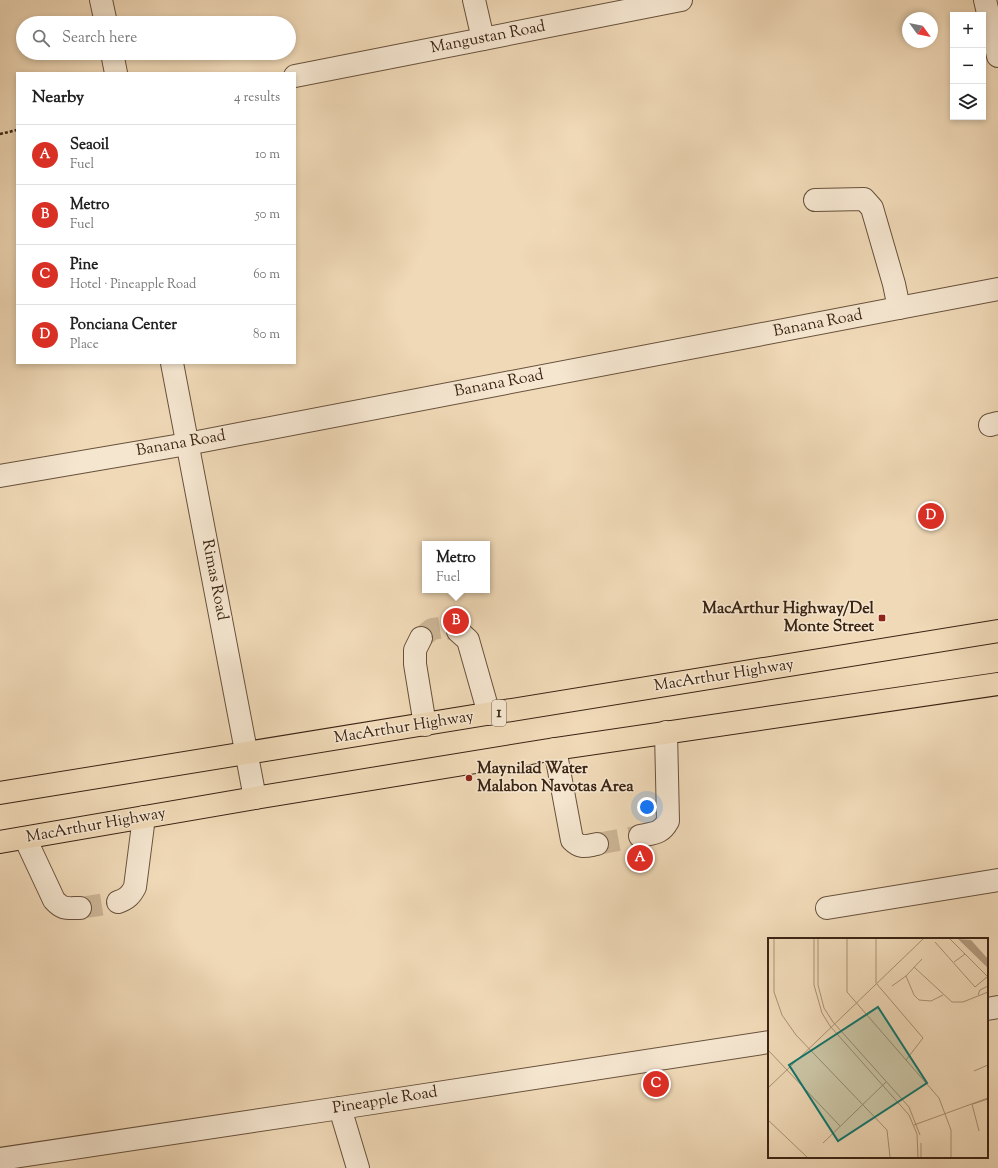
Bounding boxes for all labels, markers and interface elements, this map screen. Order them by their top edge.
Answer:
north arrow [902,12,938,48]
map controls [950,12,986,120]
button: + [950,12,986,48]
search box [16,16,296,60]
street label: Mangustan Road [429,16,547,60]
icon: search [30,27,52,49]
text: Search here [62,28,137,49]
button: − [950,48,986,84]
button: layers [950,84,986,120]
text: Nearby [32,86,84,110]
text: 4 results [234,89,280,107]
text: Seaoil [70,135,109,156]
text: A [40,146,50,164]
text: 10 m [255,146,280,164]
text: Fuel [70,156,94,174]
text: Metro [70,195,109,216]
text: B [41,206,49,224]
text: 50 m [255,206,280,224]
text: Fuel [70,216,94,234]
text: Pine [70,255,98,276]
text: C [40,266,50,284]
text: 60 m [253,266,280,284]
text: Hotel · Pineapple Road [70,276,196,294]
street label: Banana Road [771,304,865,344]
text: Ponciana Center [70,315,177,336]
text: D [40,326,50,344]
text: 80 m [253,326,280,344]
text: Place [70,336,99,354]
street label: Banana Road [452,364,546,404]
street label: Banana Road [134,425,228,463]
pin: D [918,501,944,531]
street label: Rimas Road [195,537,233,623]
popup [422,541,490,593]
text: Metro [436,548,476,569]
text: Fuel [436,569,460,587]
place label: MacArthur Highway/Del Monte Street [702,598,875,639]
pin: B [443,606,469,636]
marker: MacArthur Highway/Del Monte Street [877,613,887,623]
street label: MacArthur Highway [652,654,796,698]
road number: 1 [492,700,506,726]
street label: MacArthur Highway [332,706,476,750]
place label: Maynilad Water Malabon Navotas Area [477,758,634,799]
marker: Maynilad Water Malabon Navotas Area [464,773,474,783]
your location [637,797,657,817]
street label: MacArthur Highway [24,802,168,850]
pin: A [627,843,653,873]
inset map [768,938,988,1158]
pin: C [643,1069,669,1099]
street label: Pineapple Road [331,1081,439,1121]

